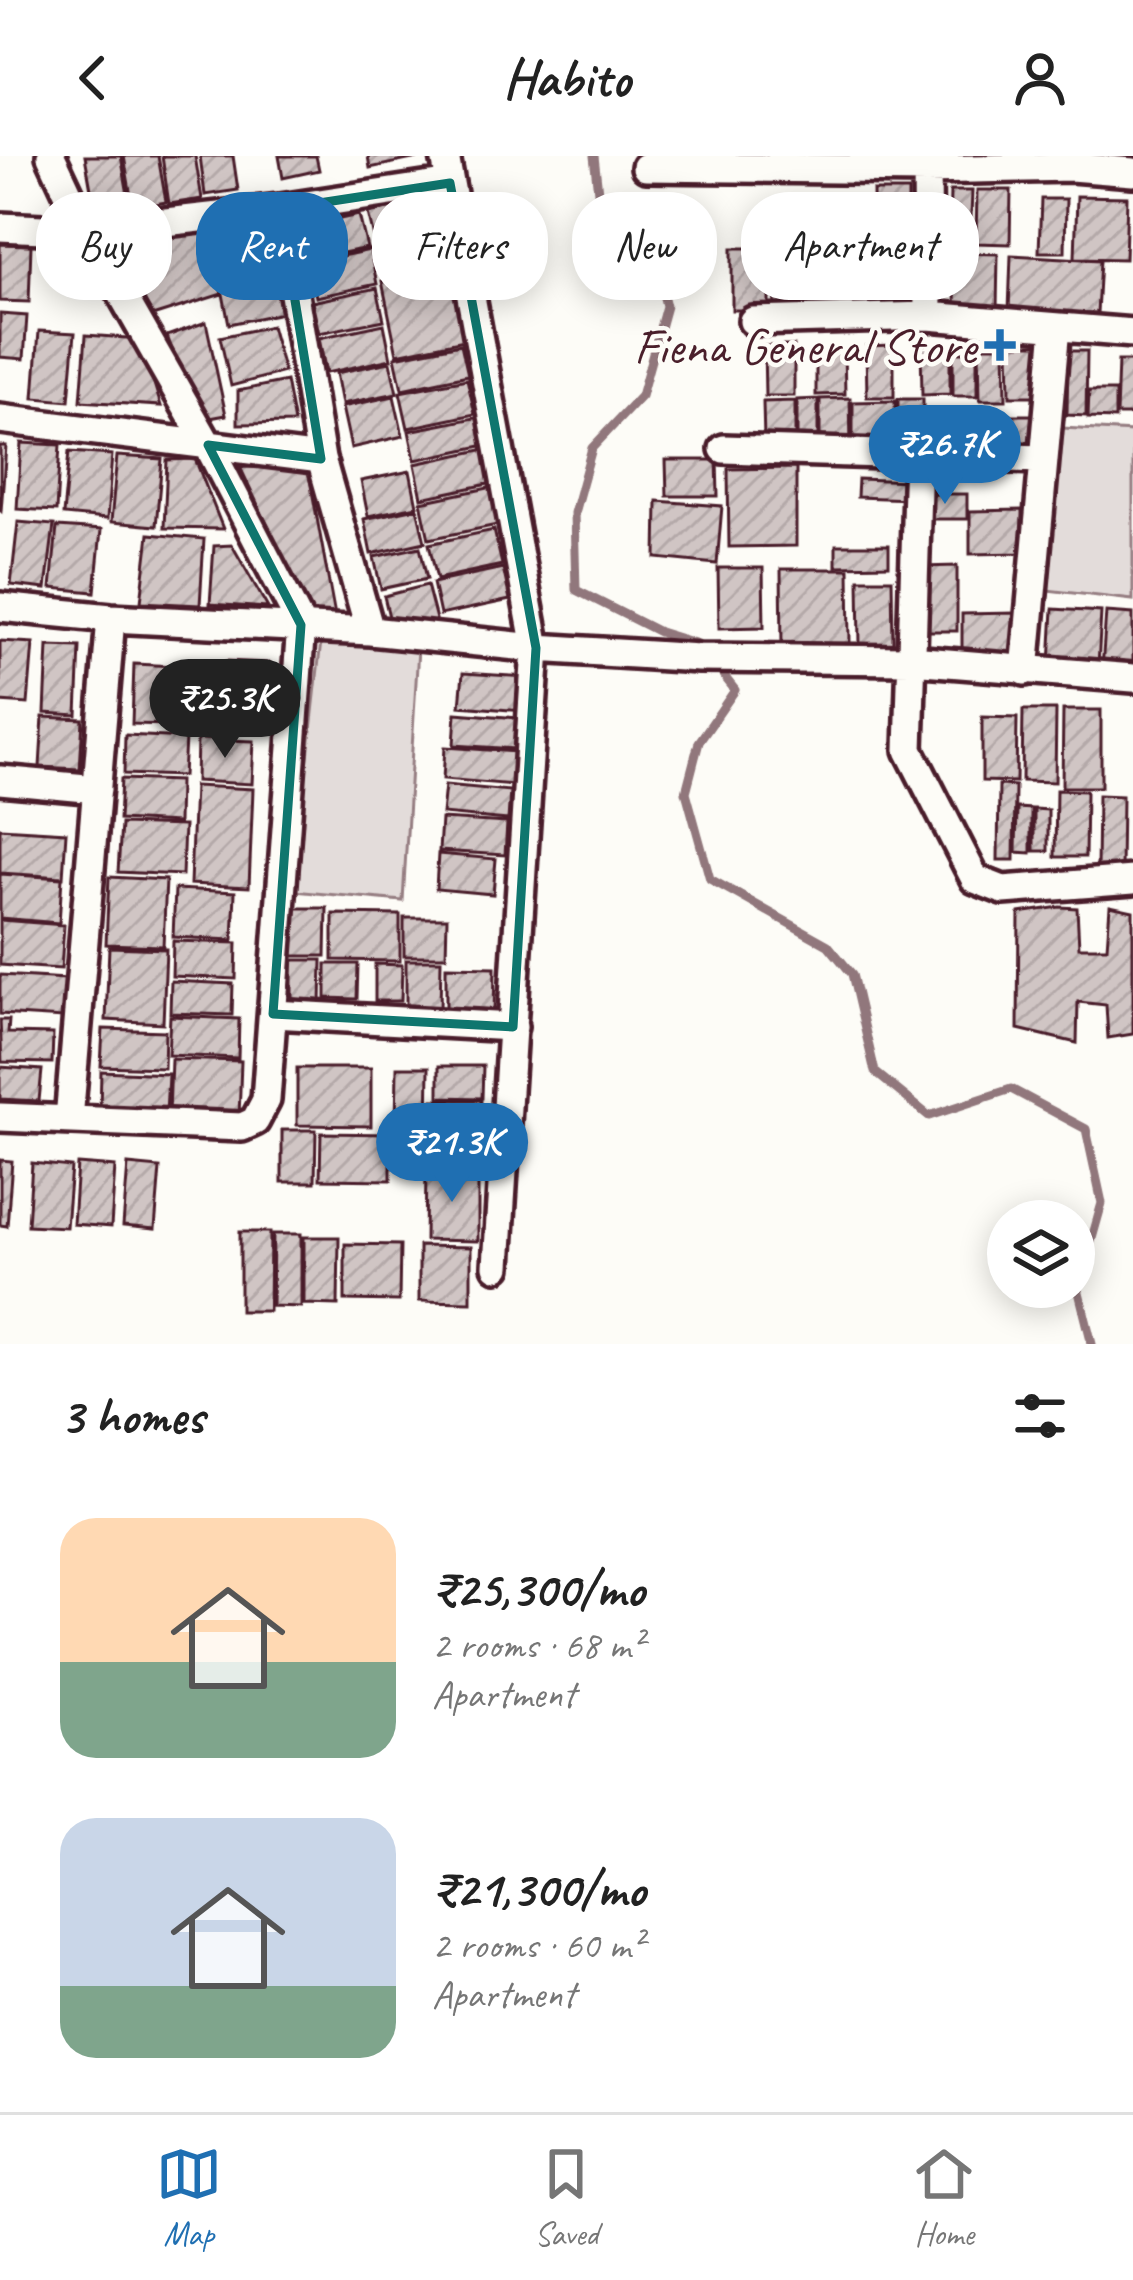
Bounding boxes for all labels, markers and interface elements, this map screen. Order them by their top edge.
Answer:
text: Habito [503,44,630,112]
icon: back [60,45,126,111]
icon: person [1007,45,1073,111]
chip: Buy [36,192,172,300]
chip: Rent [196,192,348,300]
chip: Filters [372,192,548,300]
chip: New [572,192,717,300]
chip: Apartment [741,192,979,300]
place label: Fiena General Store [634,314,979,378]
marker: Fiena General Store [987,332,1013,358]
pin: ₹26.7K [847,405,1043,507]
text: ₹26.7K [896,419,994,468]
pin: ₹25.3K [127,659,323,761]
text: ₹25.3K [176,673,274,722]
pin: ₹21.3K [354,1103,550,1205]
text: ₹21.3K [403,1117,501,1166]
map controls [987,1200,1095,1308]
button: layers [987,1200,1095,1308]
icon: filters [1007,1383,1073,1449]
text: 3 homes [60,1384,204,1448]
text: ₹25,300/mo [432,1557,644,1621]
icon: home [156,1566,300,1710]
text: 2 rooms · 68 m² [432,1621,643,1670]
text: Apartment [432,1670,575,1719]
text: ₹21,300/mo [432,1857,645,1921]
icon: home [156,1866,300,2010]
text: 2 rooms · 60 m² [432,1921,643,1970]
text: Apartment [432,1970,575,2019]
tab: Map [156,2141,222,2255]
tab: Saved [533,2141,599,2255]
tab: Home [911,2141,977,2255]

